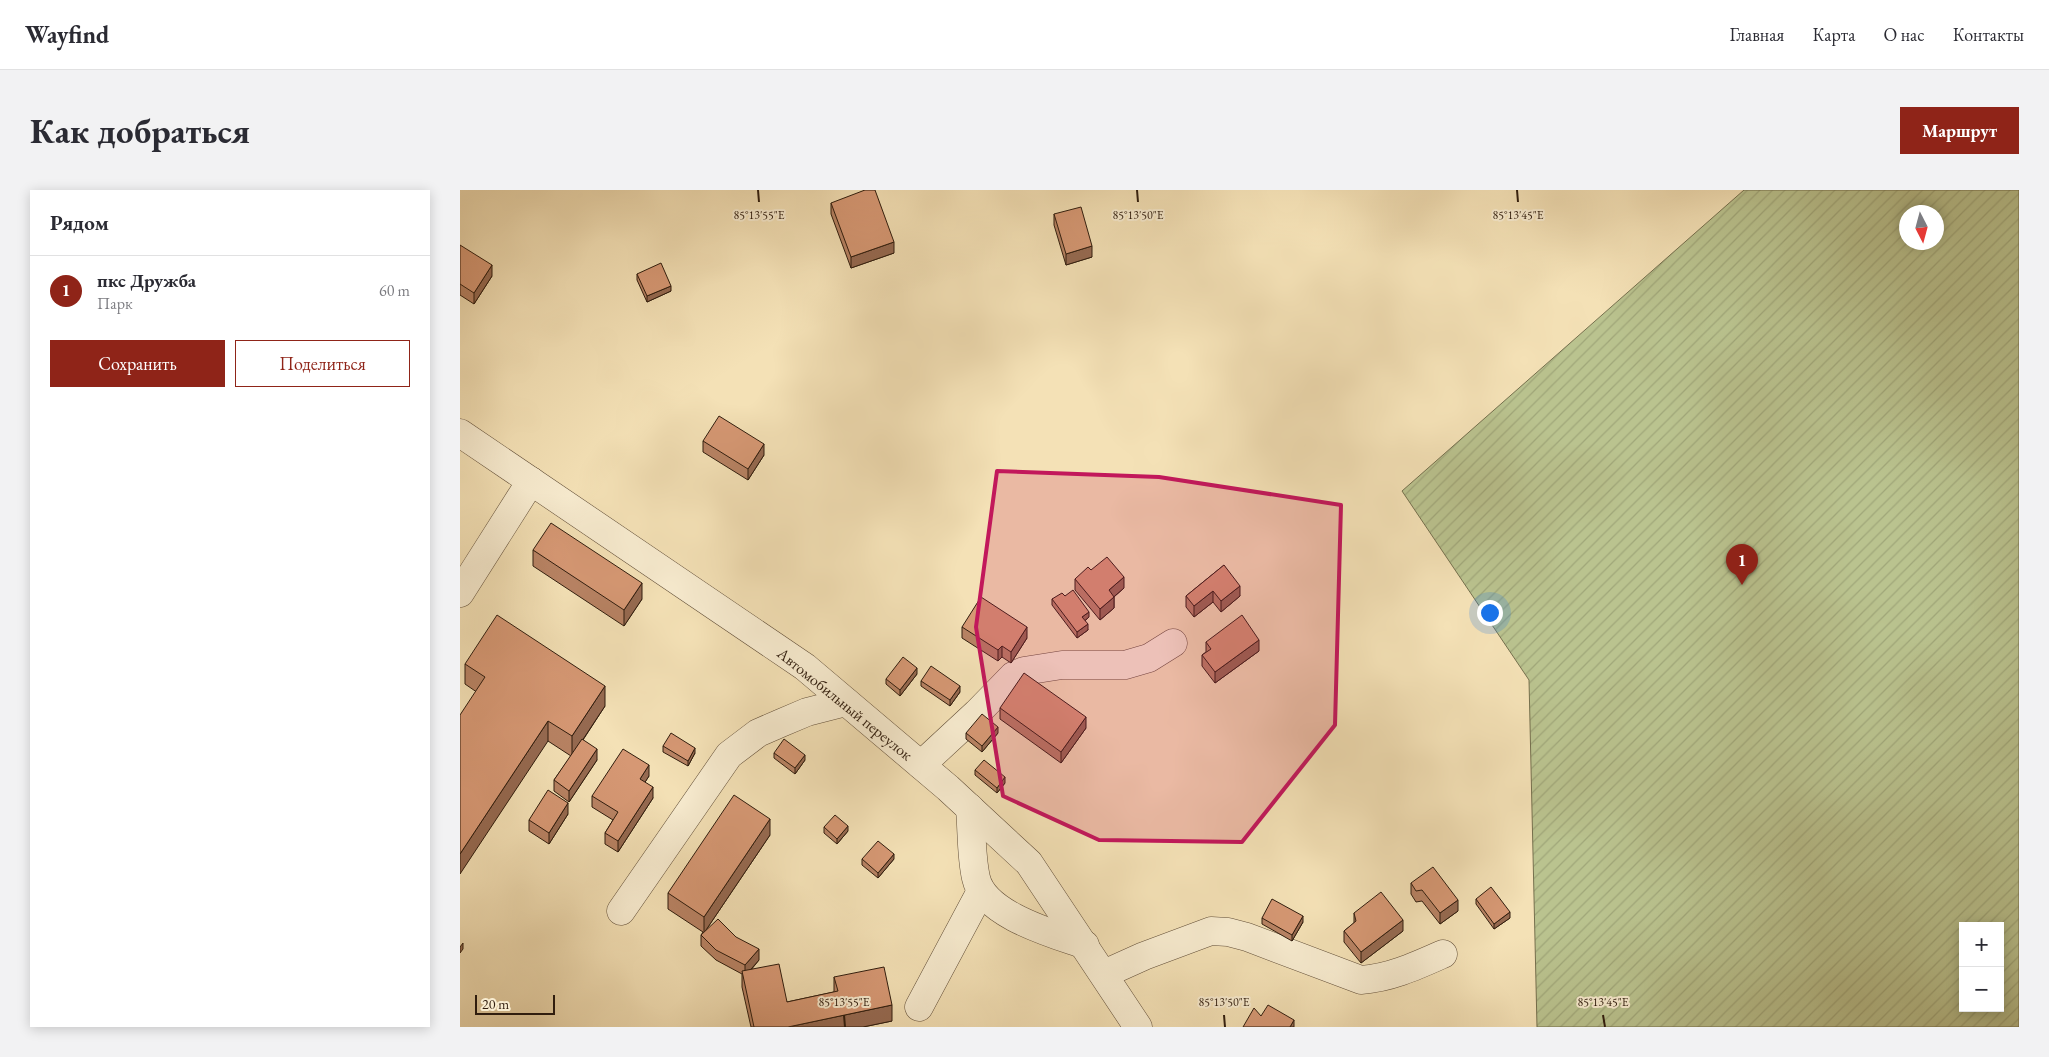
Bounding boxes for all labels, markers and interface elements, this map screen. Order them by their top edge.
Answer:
text: Wayfind [25,19,109,50]
text: Главная [1730,23,1784,46]
text: Карта [1812,23,1855,46]
text: О нас [1883,23,1925,46]
text: Контакты [1953,23,2024,46]
button: Маршрут [1900,107,2019,154]
text: Как добраться [30,108,250,153]
north arrow [1899,205,1944,250]
text: 85°13'55"E [733,207,785,223]
text: 85°13'50"E [1112,207,1164,223]
text: 85°13'45"E [1492,207,1544,223]
text: Рядом [50,209,109,236]
text: пкс Дружба [97,268,196,293]
text: 1 [62,280,70,301]
text: 60 m [379,280,410,301]
text: Парк [97,293,133,314]
button: Сохранить [50,340,225,387]
button: Поделиться [235,340,410,387]
pin: 1 [1726,544,1758,585]
your location [1477,600,1503,626]
street label: Автомобильный переулок [772,642,917,765]
map controls [1959,922,2004,1012]
button: + [1959,922,2004,967]
button: − [1959,967,2004,1012]
scale bar [475,992,555,1015]
text: 85°13'55"E [818,994,870,1010]
text: 85°13'50"E [1198,994,1250,1010]
text: 85°13'45"E [1577,994,1629,1010]
text: 20 m [482,995,509,1013]

